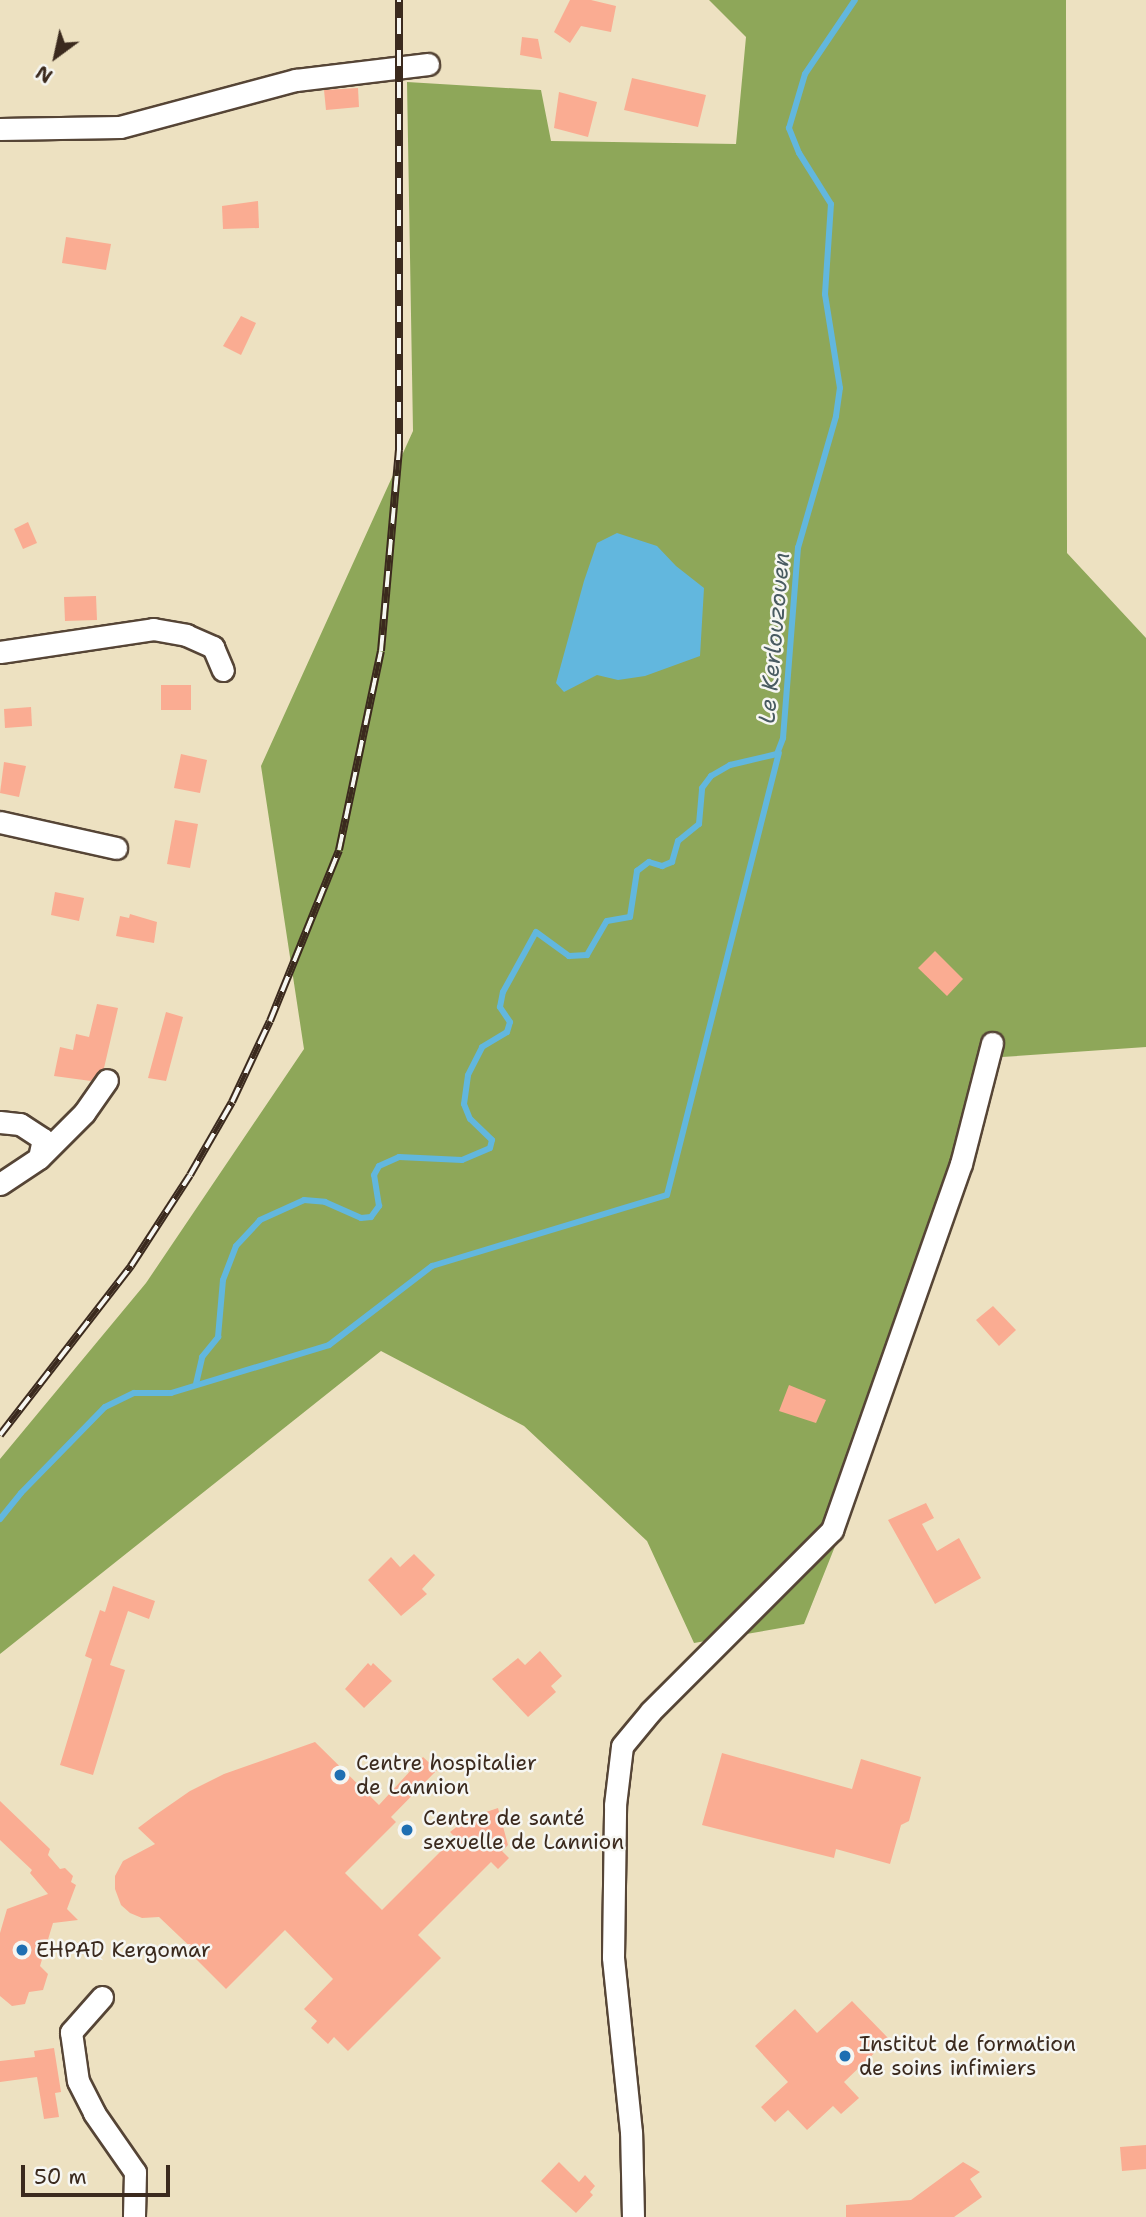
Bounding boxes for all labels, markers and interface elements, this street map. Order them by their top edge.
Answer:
north arrow [21,21,91,91]
text: N [31,59,57,89]
water label: Le Kerlouzouen [753,551,795,725]
place label: Centre hospitalier de Lannion [356,1750,537,1800]
marker: Centre hospitalier de Lannion [330,1765,350,1785]
place label: Centre de santé sexuelle de Lannion [423,1805,624,1855]
marker: Centre de santé sexuelle de Lannion [397,1820,417,1840]
place label: EHPAD Kergomar [36,1937,211,1963]
marker: EHPAD Kergomar [14,1942,30,1958]
place label: Institut de formation de soins infimiers [859,2031,1076,2081]
marker: Institut de formation de soins infimiers [837,2048,853,2064]
scale bar [24,2150,173,2194]
text: 50 m [34,2163,87,2191]

